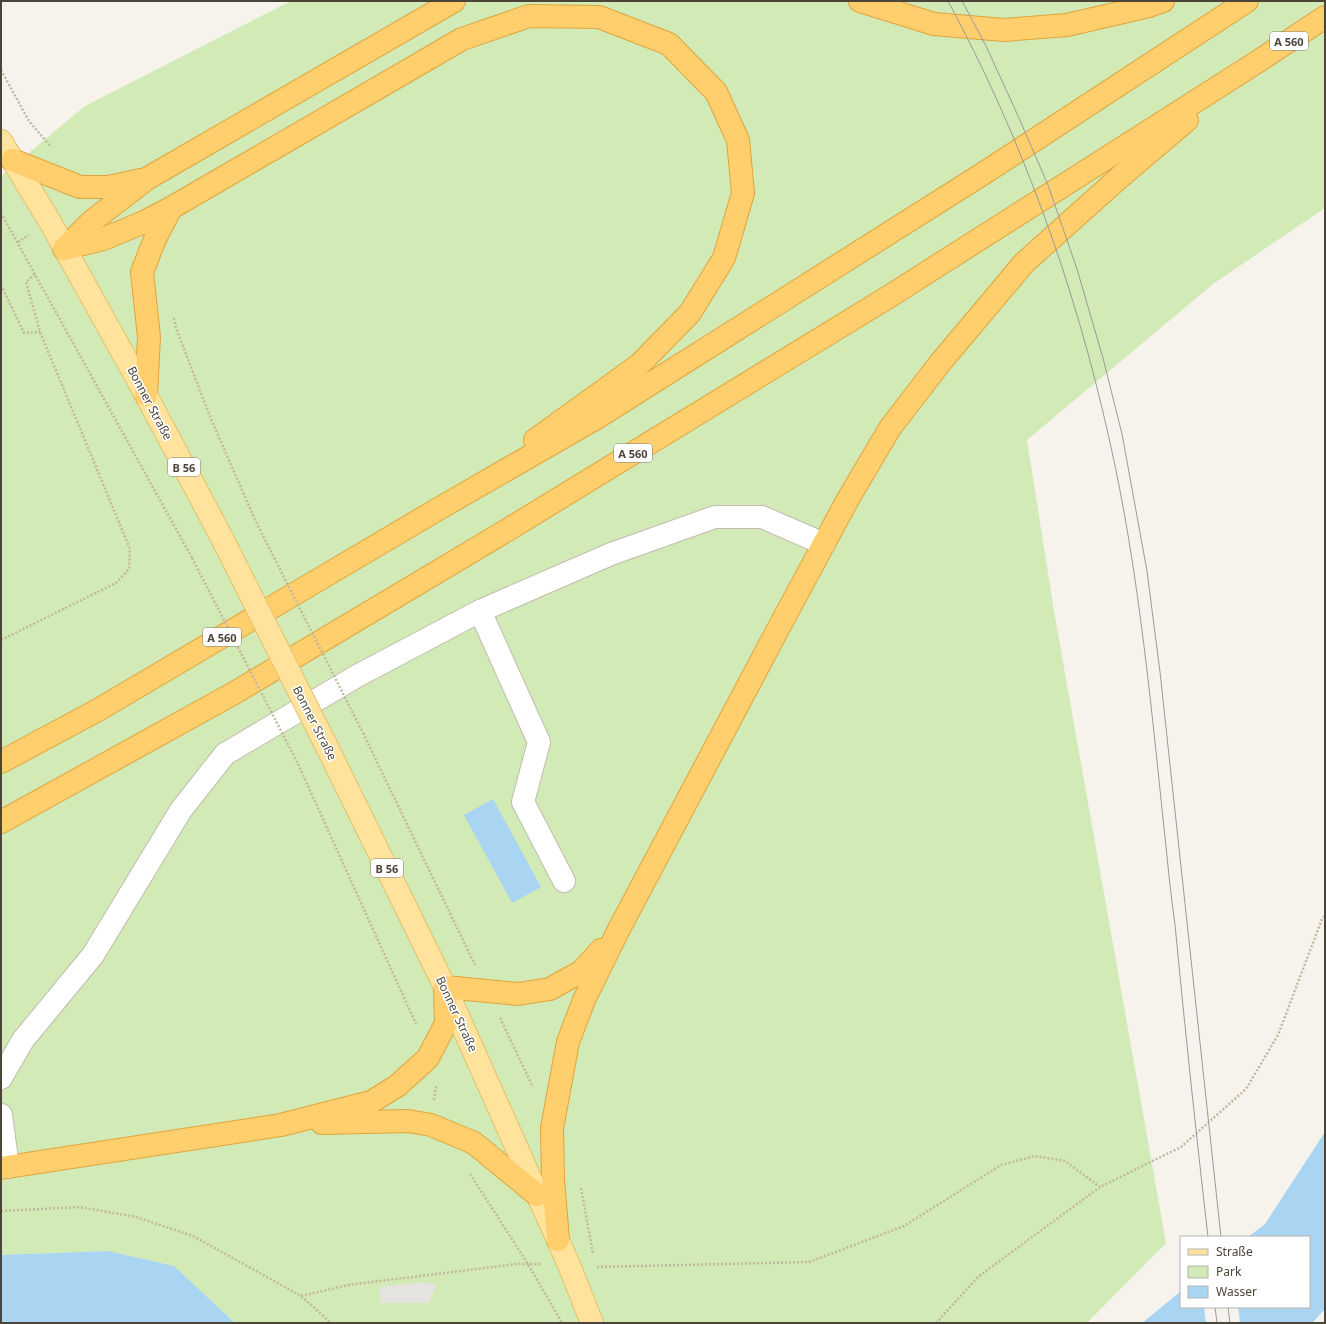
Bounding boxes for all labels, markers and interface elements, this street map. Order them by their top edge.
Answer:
road number: A 560 [1270,32,1308,50]
street label: Bonner Straße [123,363,177,443]
road number: A 560 [614,444,652,462]
road number: B 56 [168,458,200,476]
road number: A 560 [203,628,241,646]
street label: Bonner Straße [289,683,341,763]
road number: B 56 [371,859,403,877]
street label: Bonner Straße [432,973,482,1055]
legend [1180,1236,1310,1308]
text: Straße [1216,1243,1253,1260]
text: Park [1216,1263,1242,1280]
text: Wasser [1216,1283,1257,1300]

